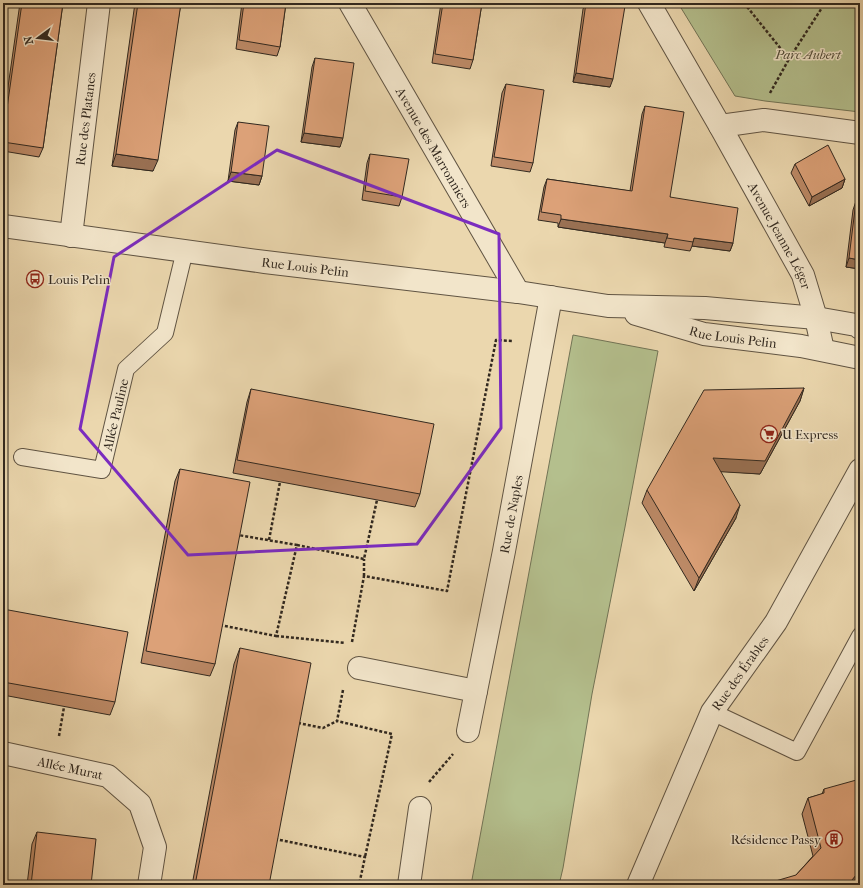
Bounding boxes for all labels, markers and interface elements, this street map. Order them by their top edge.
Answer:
north arrow [18,18,58,58]
text: N [21,34,36,46]
park label: Parc Aubert [774,47,842,62]
street label: Rue des Platanes [73,71,99,166]
street label: Avenue des Marronniers [392,84,475,211]
street label: Avenue Jeanne Léger [744,179,814,291]
street label: Rue Louis Pelin [261,255,350,280]
bus stop icon: Louis Pelin [25,269,45,289]
place label: Louis Pelin [48,272,111,287]
street label: Rue Louis Pelin [688,323,778,351]
street label: Allée Pauline [100,377,132,453]
supermarket icon: U Express [759,424,779,444]
place label: U Express [782,427,838,442]
street label: Rue de Naples [497,474,526,555]
street label: Rue des Érables [709,633,772,713]
street label: Allée Murat [35,754,105,783]
building icon: Résidence Passy [824,829,844,849]
place label: Résidence Passy [731,832,822,847]

